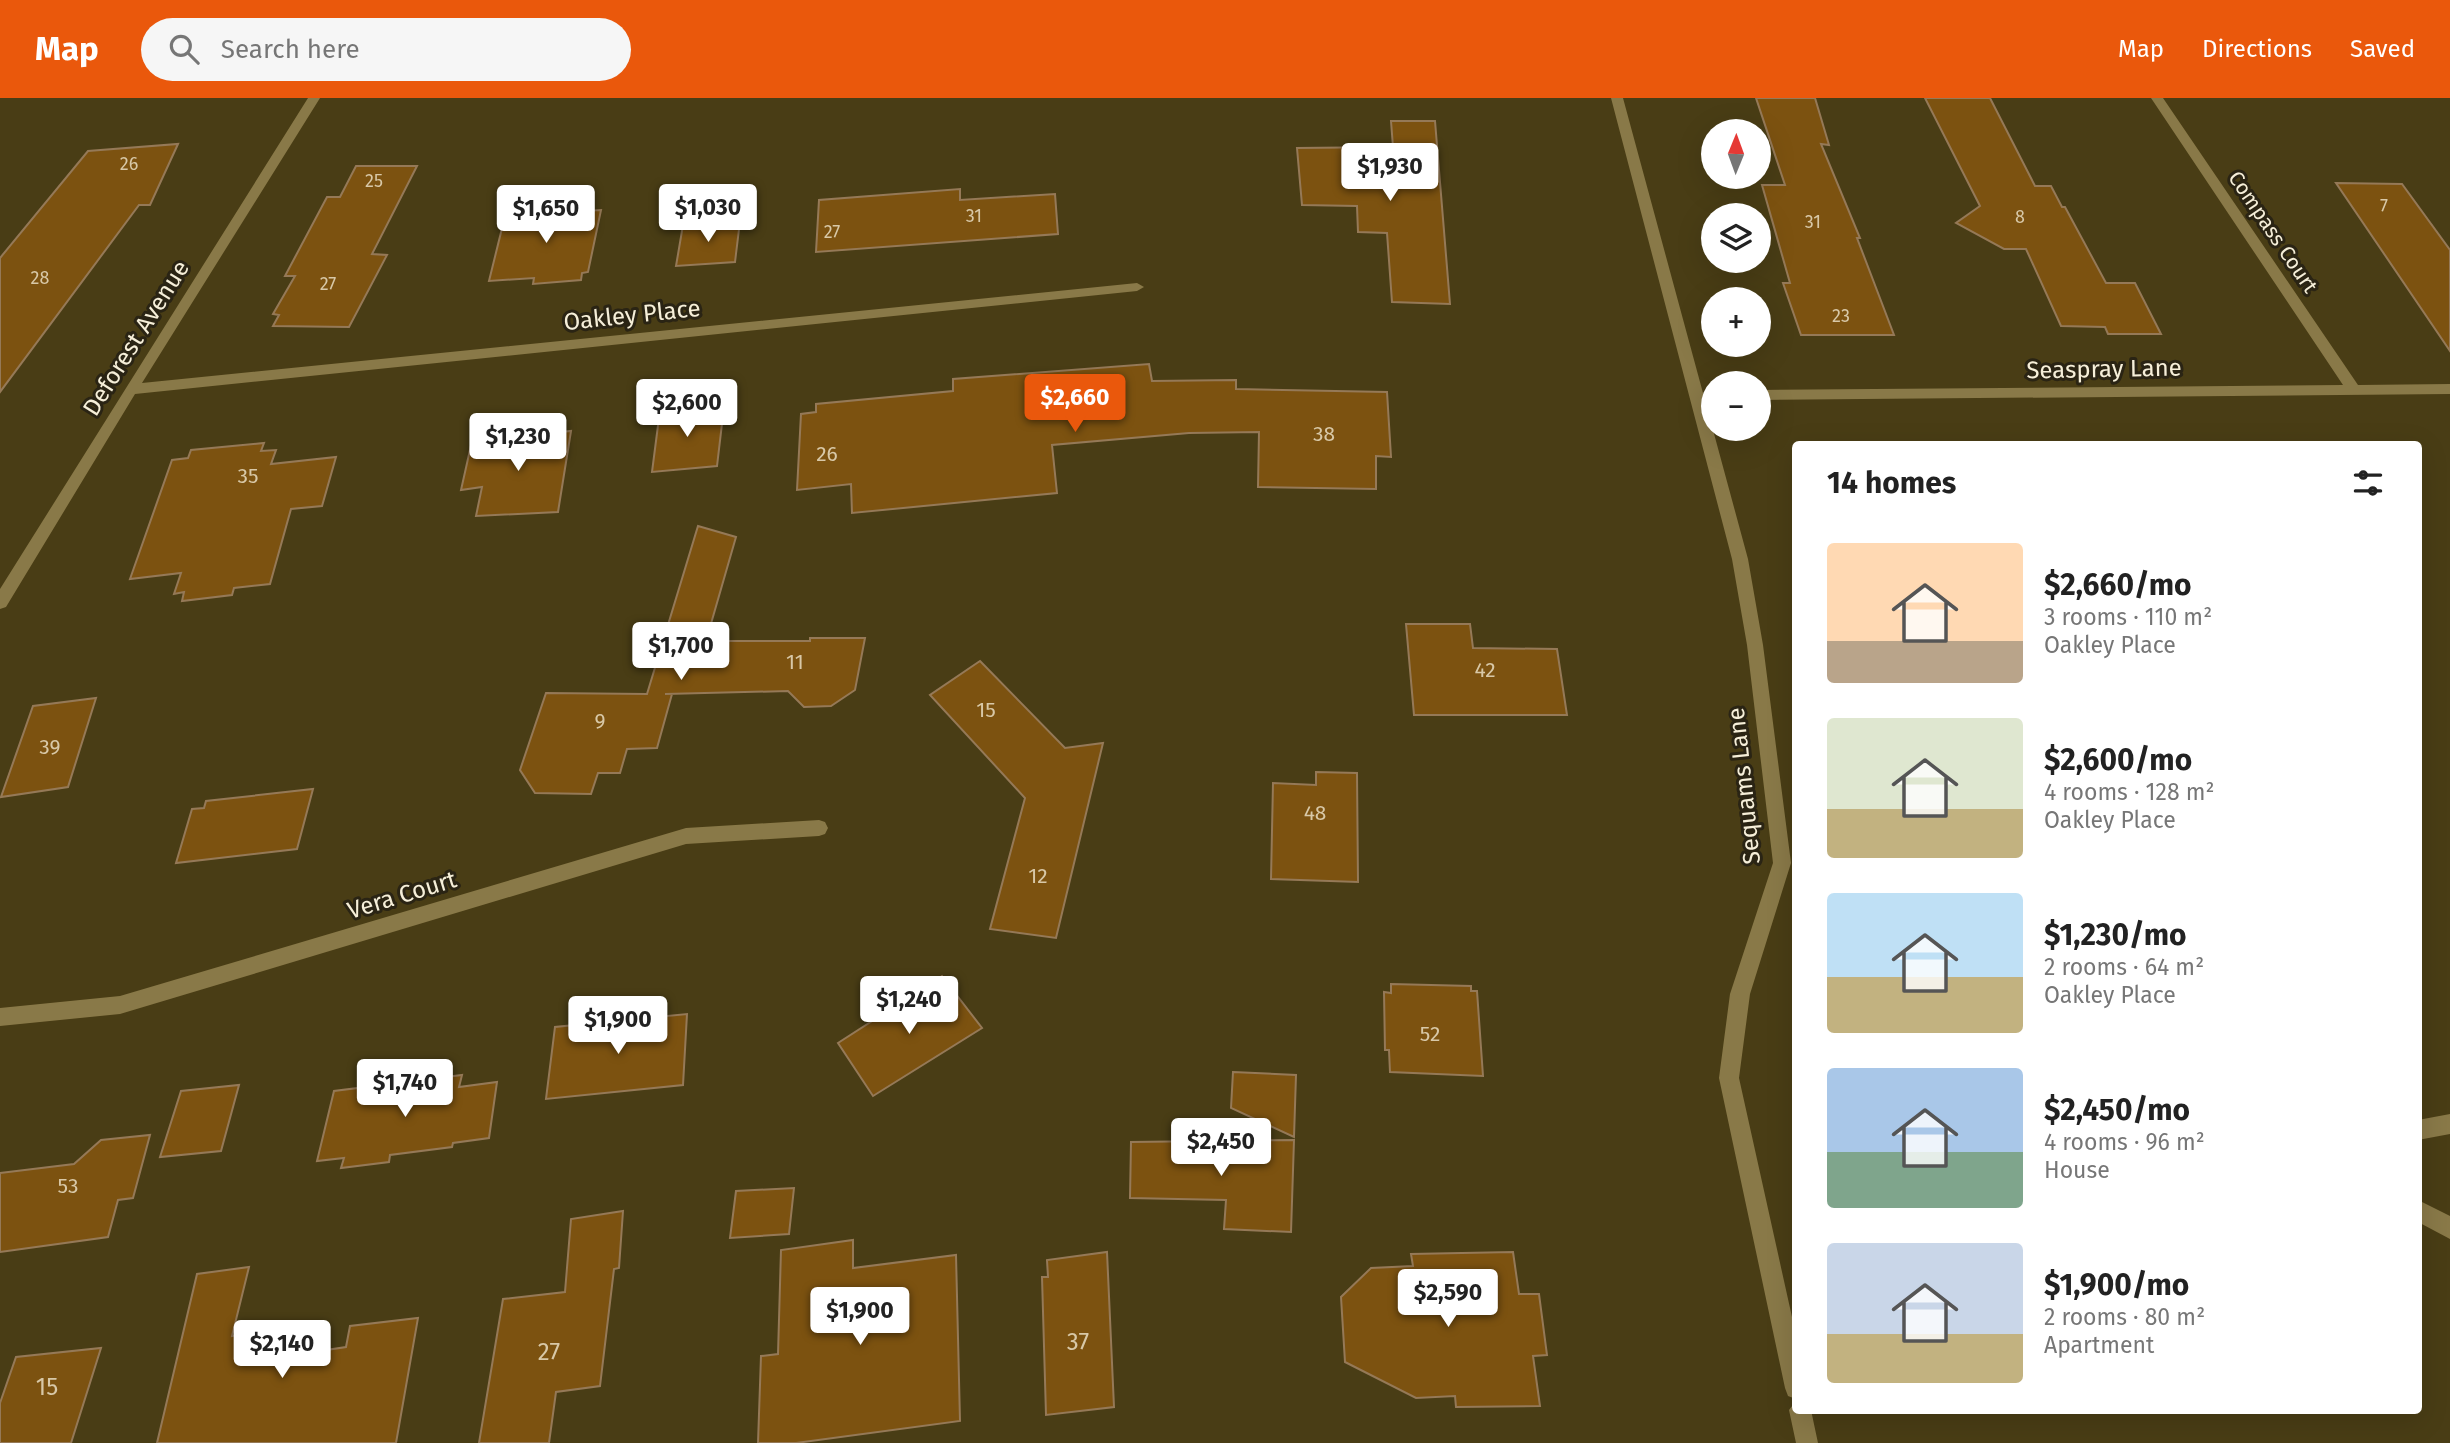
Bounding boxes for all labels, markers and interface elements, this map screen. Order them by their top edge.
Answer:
search box [141,18,631,81]
text: Map [35,29,99,69]
icon: search [165,30,203,68]
text: Search here [221,34,360,65]
text: Map [2118,35,2164,63]
text: Directions [2202,35,2312,63]
text: Saved [2350,35,2415,63]
north arrow [1701,119,1771,189]
map controls [1701,119,1771,441]
pin: $1,930 [1333,144,1447,203]
text: $1,930 [1357,152,1423,180]
house number: 26 [120,153,138,175]
street label: Compass Court [2223,166,2324,298]
house number: 25 [365,170,383,192]
pin: $1,030 [651,184,765,244]
pin: $1,650 [489,186,603,245]
text: $1,030 [675,193,741,221]
text: $1,650 [513,194,579,222]
house number: 7 [2380,195,2388,217]
button: layers [1701,203,1771,273]
house number: 31 [966,205,982,227]
house number: 8 [2015,206,2025,228]
house number: 31 [1805,211,1821,233]
house number: 27 [824,221,840,243]
street label: Deforest Avenue [77,255,195,421]
house number: 28 [31,267,49,289]
house number: 27 [320,273,336,295]
button: + [1701,287,1771,357]
street label: Oakley Place [562,294,702,336]
house number: 23 [1832,305,1850,327]
street label: Seaspray Lane [2026,354,2182,384]
button: − [1701,371,1771,441]
pin: $2,660 [1018,374,1132,434]
pin: $2,600 [630,380,744,439]
text: $2,660 [1041,383,1109,411]
text: $2,600 [652,388,722,416]
pin: $1,230 [461,414,575,473]
house number: 38 [1313,421,1335,447]
text: $1,230 [485,422,551,450]
house number: 26 [816,441,838,467]
house number: 35 [238,463,259,489]
icon: filters [2349,464,2387,502]
text: 14 homes [1827,465,1956,501]
text: $2,660/mo [2044,567,2192,603]
icon: home [1883,571,1967,655]
text: 3 rooms · 110 m² [2044,603,2212,631]
pin: $1,700 [624,622,738,682]
text: $1,700 [648,631,714,659]
text: Oakley Place [2044,631,2176,659]
house number: 11 [786,649,804,675]
house number: 42 [1474,657,1496,683]
house number: 15 [976,697,996,723]
street label: Sequams Lane [1722,706,1766,866]
house number: 9 [594,708,606,734]
house number: 39 [39,734,61,760]
text: $2,600/mo [2044,742,2192,778]
icon: home [1883,746,1967,830]
text: 4 rooms · 128 m² [2044,778,2214,806]
house number: 48 [1304,800,1326,826]
text: Oakley Place [2044,806,2176,834]
house number: 12 [1028,863,1048,889]
street label: Vera Court [344,865,460,925]
text: $1,230/mo [2044,917,2187,953]
icon: home [1883,921,1967,1005]
text: 2 rooms · 64 m² [2044,953,2204,981]
pin: $1,240 [852,976,966,1036]
text: Oakley Place [2044,981,2176,1009]
text: $1,240 [876,985,942,1013]
pin: $1,900 [561,996,675,1056]
text: $1,900 [584,1005,652,1033]
house number: 52 [1420,1021,1440,1047]
pin: $1,740 [348,1060,462,1119]
text: $1,740 [373,1068,437,1096]
text: $2,450/mo [2044,1092,2190,1128]
icon: home [1883,1096,1967,1180]
pin: $2,450 [1164,1118,1278,1178]
text: $2,450 [1187,1127,1255,1155]
text: 4 rooms · 96 m² [2044,1128,2205,1156]
text: House [2044,1156,2110,1184]
house number: 53 [58,1173,78,1199]
text: $1,900/mo [2044,1267,2189,1303]
pin: $2,590 [1391,1270,1505,1329]
icon: home [1883,1271,1967,1355]
text: $2,590 [1414,1278,1482,1306]
pin: $1,900 [803,1288,917,1347]
text: $1,900 [826,1296,894,1324]
text: 2 rooms · 80 m² [2044,1303,2205,1331]
pin: $2,140 [225,1320,339,1380]
house number: 37 [1067,1328,1089,1356]
text: $2,140 [250,1329,314,1357]
text: Apartment [2044,1331,2154,1359]
house number: 27 [538,1338,560,1366]
house number: 15 [36,1373,58,1401]

